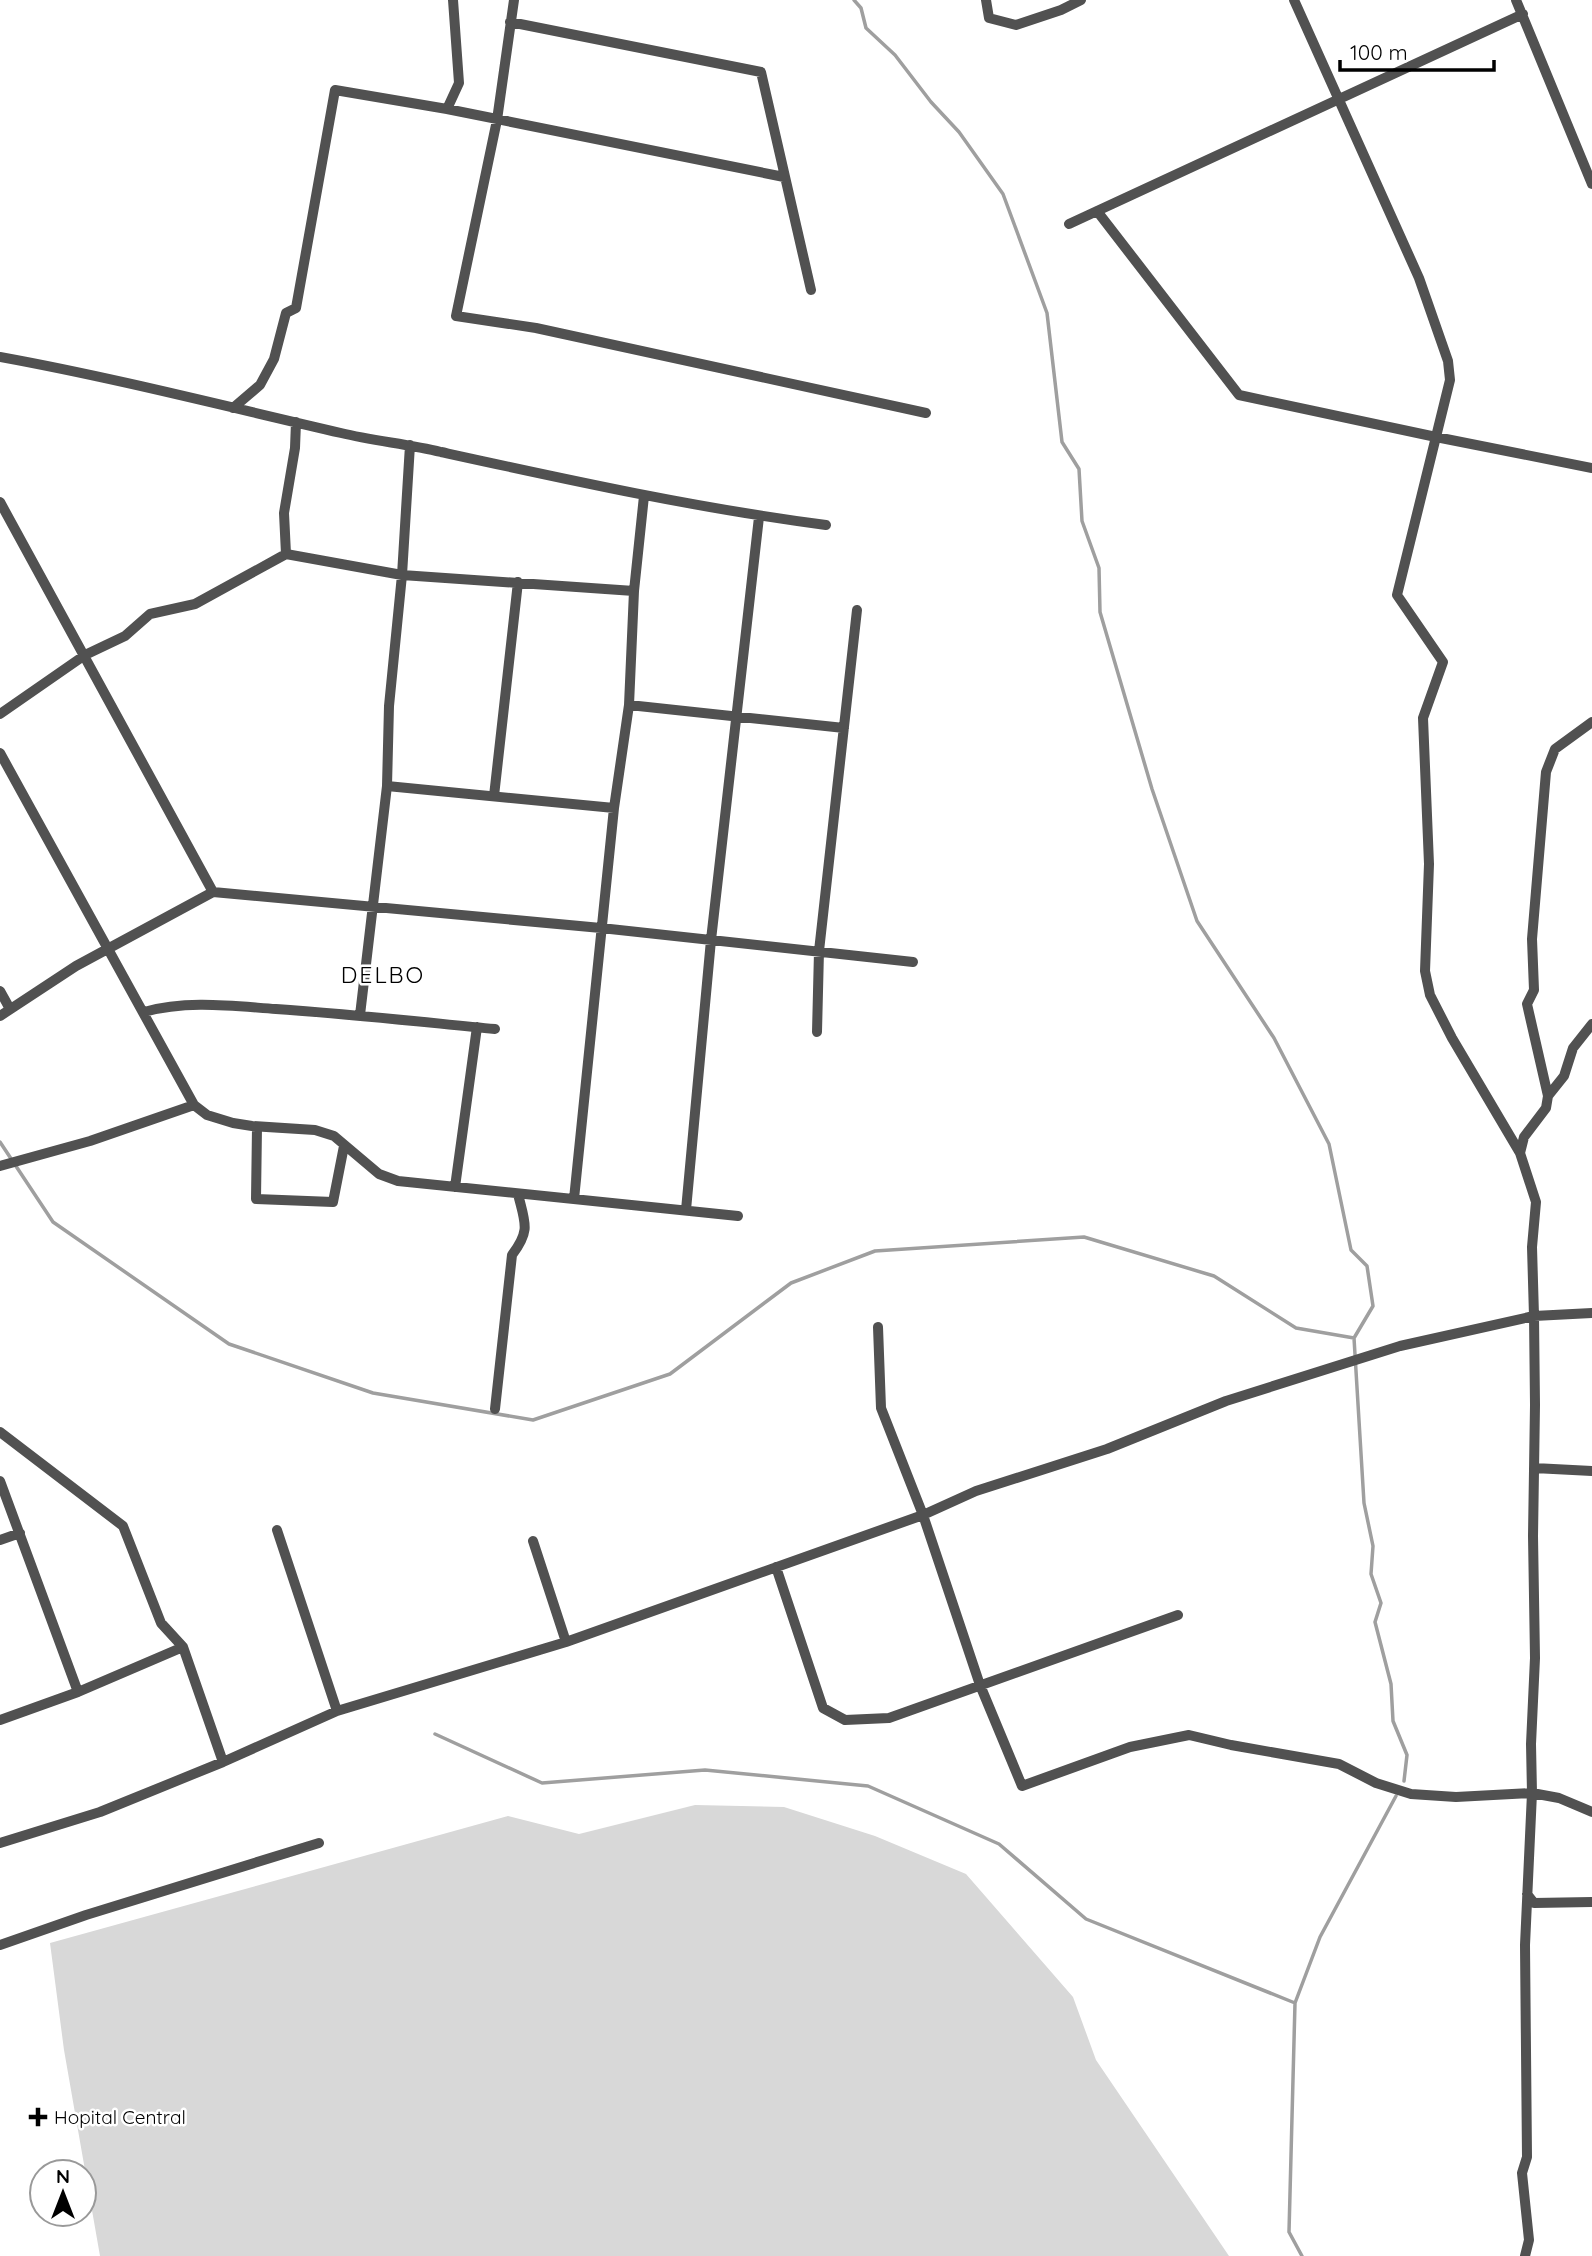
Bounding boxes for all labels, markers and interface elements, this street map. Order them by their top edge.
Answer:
scale bar [1340,28,1494,72]
text: 100 m [1350,39,1408,65]
district label: DELBO [341,960,425,989]
place label: Hopital Central [54,2105,186,2129]
marker: Hopital Central [28,2107,48,2127]
north arrow [28,2158,98,2228]
text: N [56,2164,70,2188]

